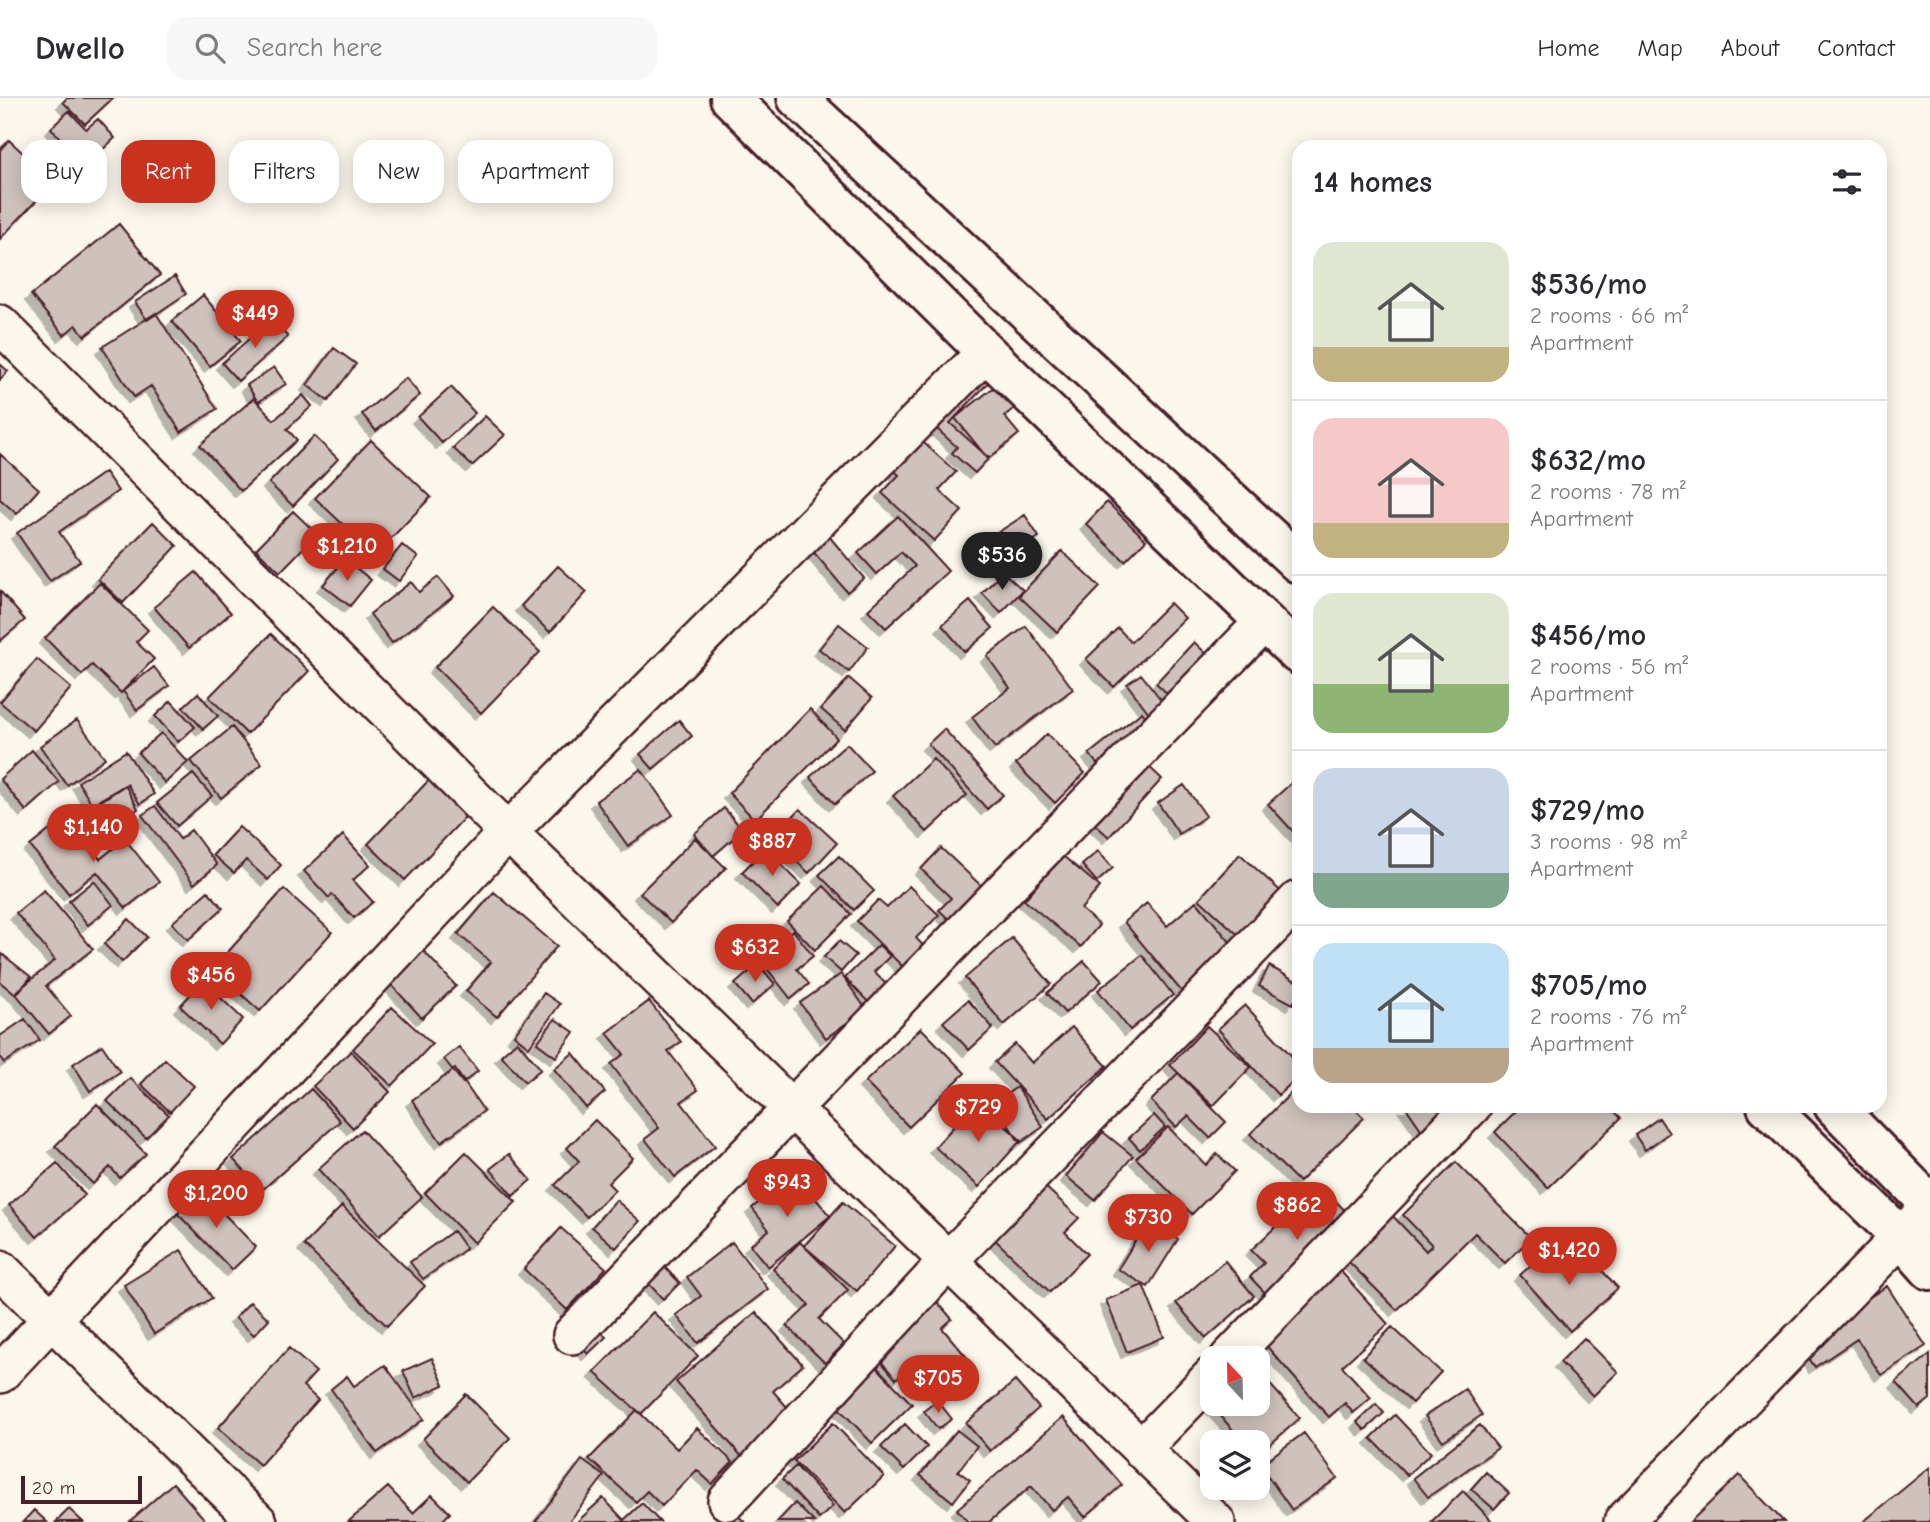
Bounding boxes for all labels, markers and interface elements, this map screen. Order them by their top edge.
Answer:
search box [167,17,657,80]
text: Dwello [35,29,125,67]
icon: search [191,29,229,67]
text: Search here [247,33,382,63]
text: Home [1538,34,1599,62]
text: Map [1637,34,1683,62]
text: About [1721,34,1779,62]
text: Contact [1817,34,1895,62]
chip: Buy [21,140,107,203]
chip: Rent [121,140,215,203]
chip: Filters [229,140,339,203]
chip: New [353,140,444,203]
chip: Apartment [458,140,613,203]
icon: filters [1828,163,1866,201]
text: 14 homes [1313,165,1432,200]
text: $536/mo [1530,267,1647,302]
icon: home [1369,270,1453,354]
pin: $449 [214,290,296,350]
text: $449 [231,299,279,326]
text: 2 rooms · 66 m² [1530,302,1688,329]
text: Apartment [1530,329,1633,356]
text: $632/mo [1530,443,1646,478]
icon: home [1369,446,1453,530]
text: 2 rooms · 78 m² [1530,478,1686,505]
text: Apartment [1530,505,1633,532]
pin: $1,210 [290,524,404,583]
text: $1,210 [317,532,377,559]
pin: $536 [961,532,1043,592]
text: $536 [977,541,1027,568]
text: $456/mo [1530,618,1646,653]
icon: home [1369,621,1453,705]
text: 2 rooms · 56 m² [1530,653,1688,680]
text: Apartment [1530,680,1633,707]
text: $729/mo [1530,793,1645,828]
icon: home [1369,796,1453,880]
pin: $1,140 [36,804,150,864]
text: $1,140 [63,813,123,840]
pin: $887 [731,818,813,878]
text: $887 [748,827,796,854]
text: 3 rooms · 98 m² [1530,828,1687,855]
text: Apartment [1530,855,1633,882]
pin: $632 [714,924,796,984]
text: $632 [731,933,779,960]
pin: $456 [170,953,252,1012]
text: $456 [187,961,235,988]
text: $705/mo [1530,968,1647,1003]
icon: home [1369,971,1453,1055]
text: 2 rooms · 76 m² [1530,1003,1686,1030]
text: Apartment [1530,1030,1633,1057]
pin: $729 [937,1084,1019,1144]
text: $729 [954,1093,1002,1120]
pin: $943 [746,1160,828,1219]
text: $943 [763,1168,811,1195]
pin: $1,200 [159,1170,273,1230]
text: $1,200 [183,1179,249,1206]
pin: $862 [1256,1182,1338,1242]
text: $862 [1272,1191,1322,1218]
pin: $730 [1107,1194,1189,1254]
text: $730 [1124,1203,1172,1230]
pin: $1,420 [1512,1228,1626,1287]
text: $1,420 [1538,1236,1600,1263]
north arrow [1200,1346,1270,1416]
map controls [1200,1346,1270,1500]
pin: $705 [897,1356,979,1415]
text: $705 [913,1364,963,1391]
button: layers [1200,1430,1270,1500]
scale bar [21,1473,142,1505]
text: 20 m [32,1477,76,1499]

